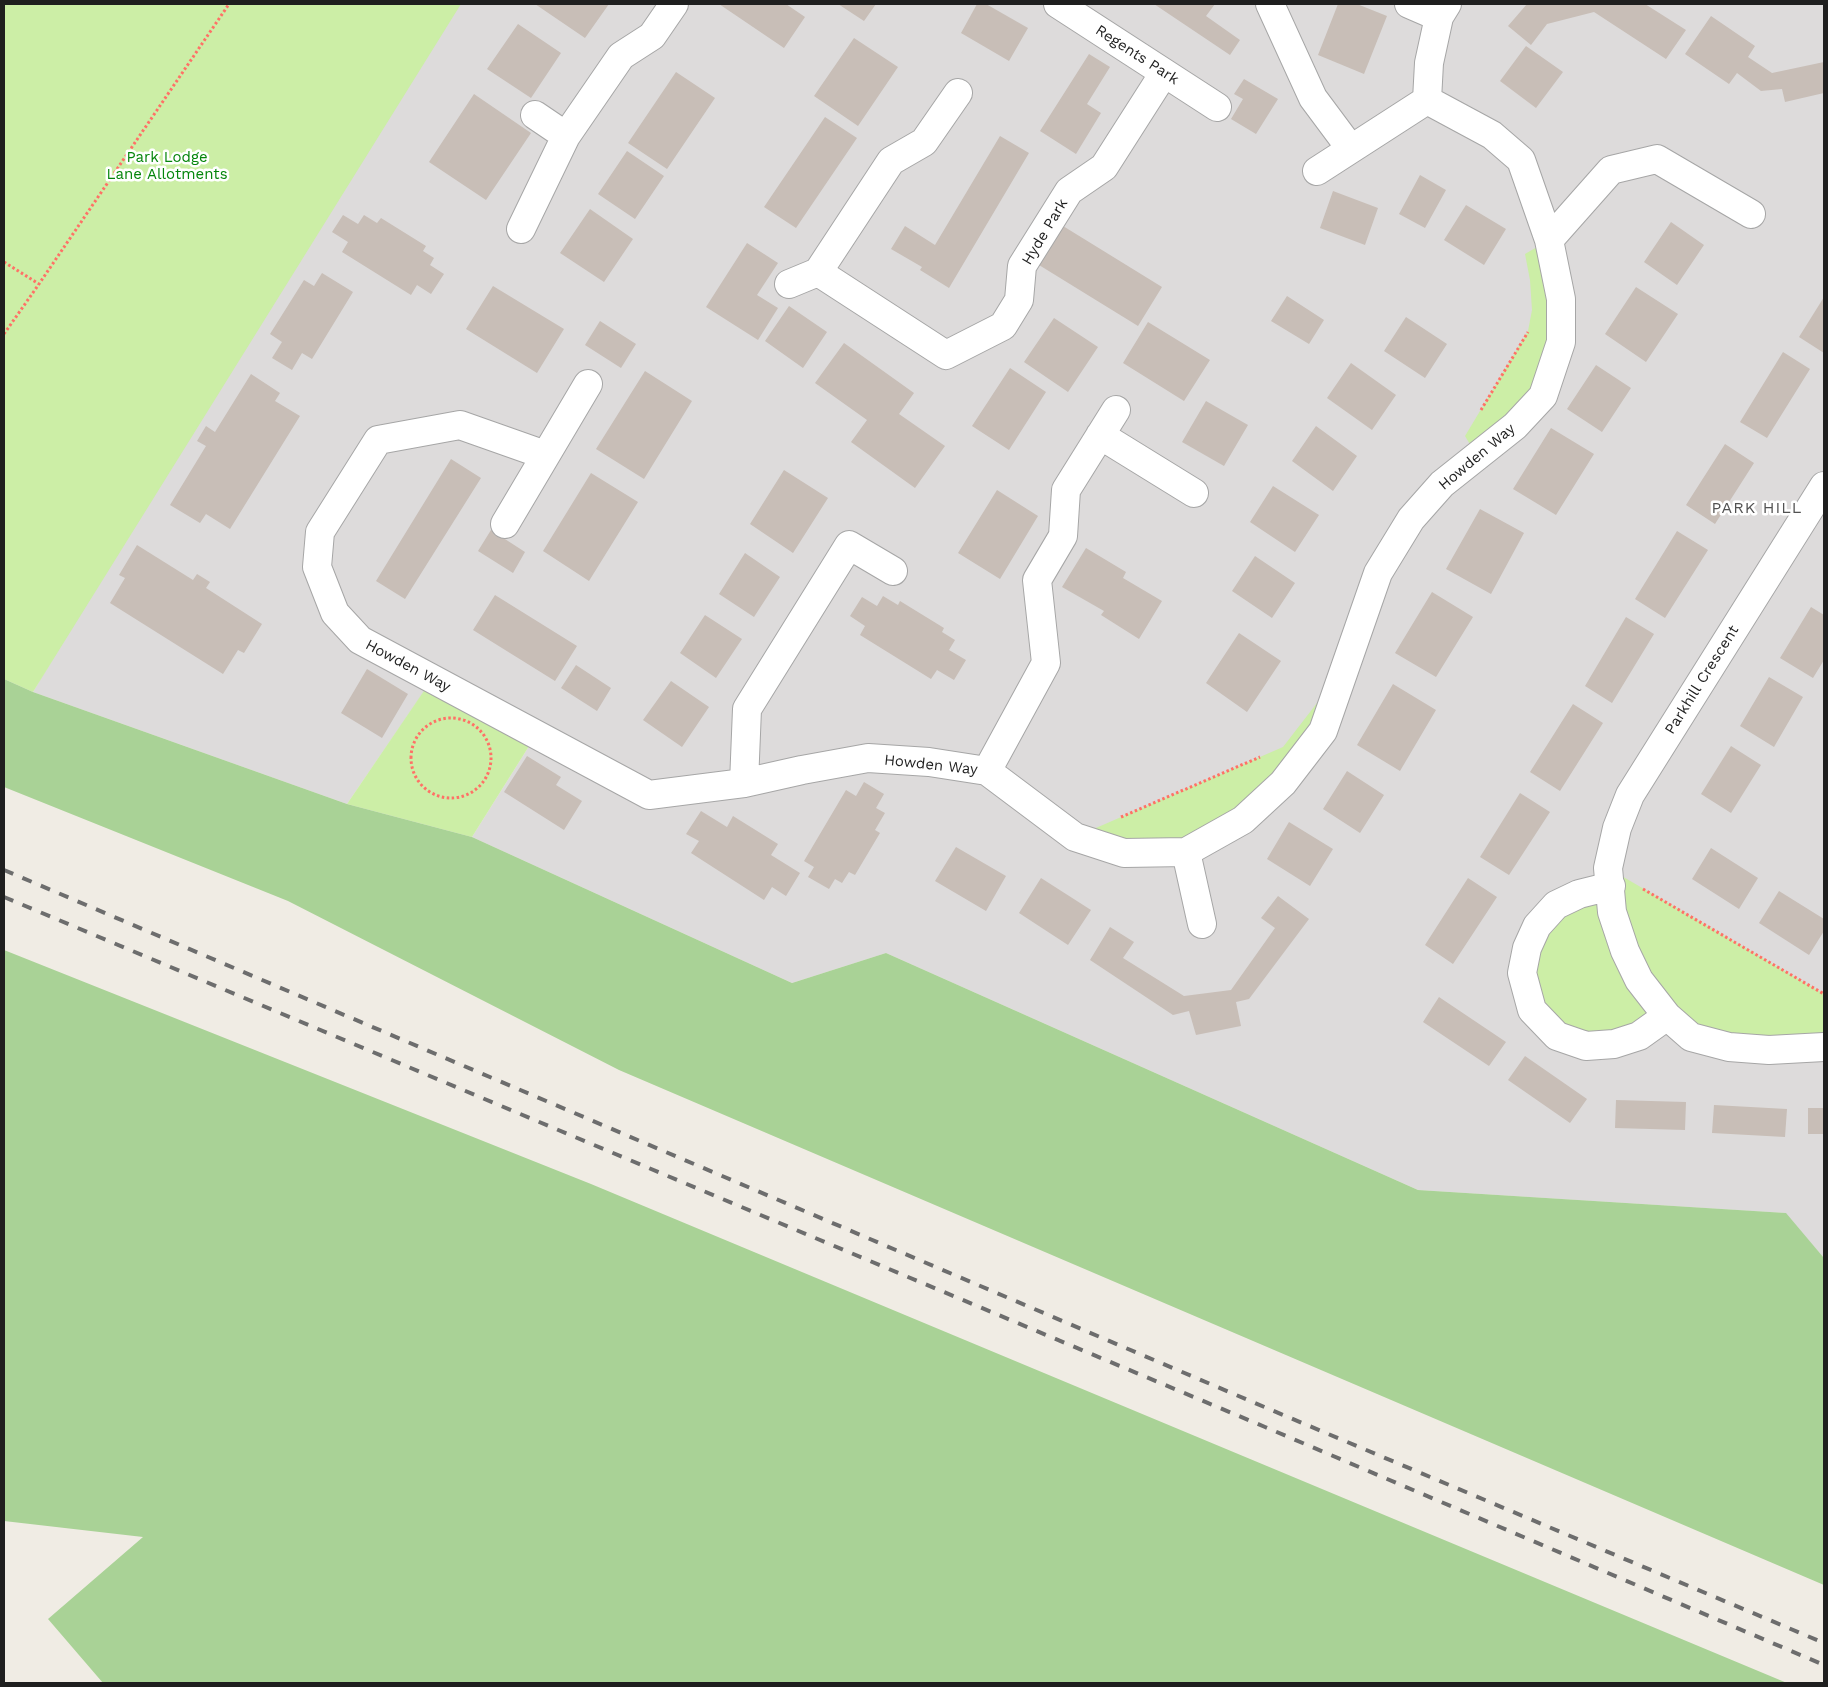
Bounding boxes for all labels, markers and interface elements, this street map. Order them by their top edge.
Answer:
street label: Regents Park [1092,21,1182,89]
park label: Park Lodge Lane Allotments [106,149,228,184]
street label: Hyde Park [1018,196,1072,268]
street label: Howden Way [1435,420,1519,494]
district label: PARK HILL [1710,498,1804,518]
street label: Parkhill Crescent [1661,622,1743,738]
street label: Howden Way [362,636,454,696]
street label: Howden Way [883,751,979,779]

